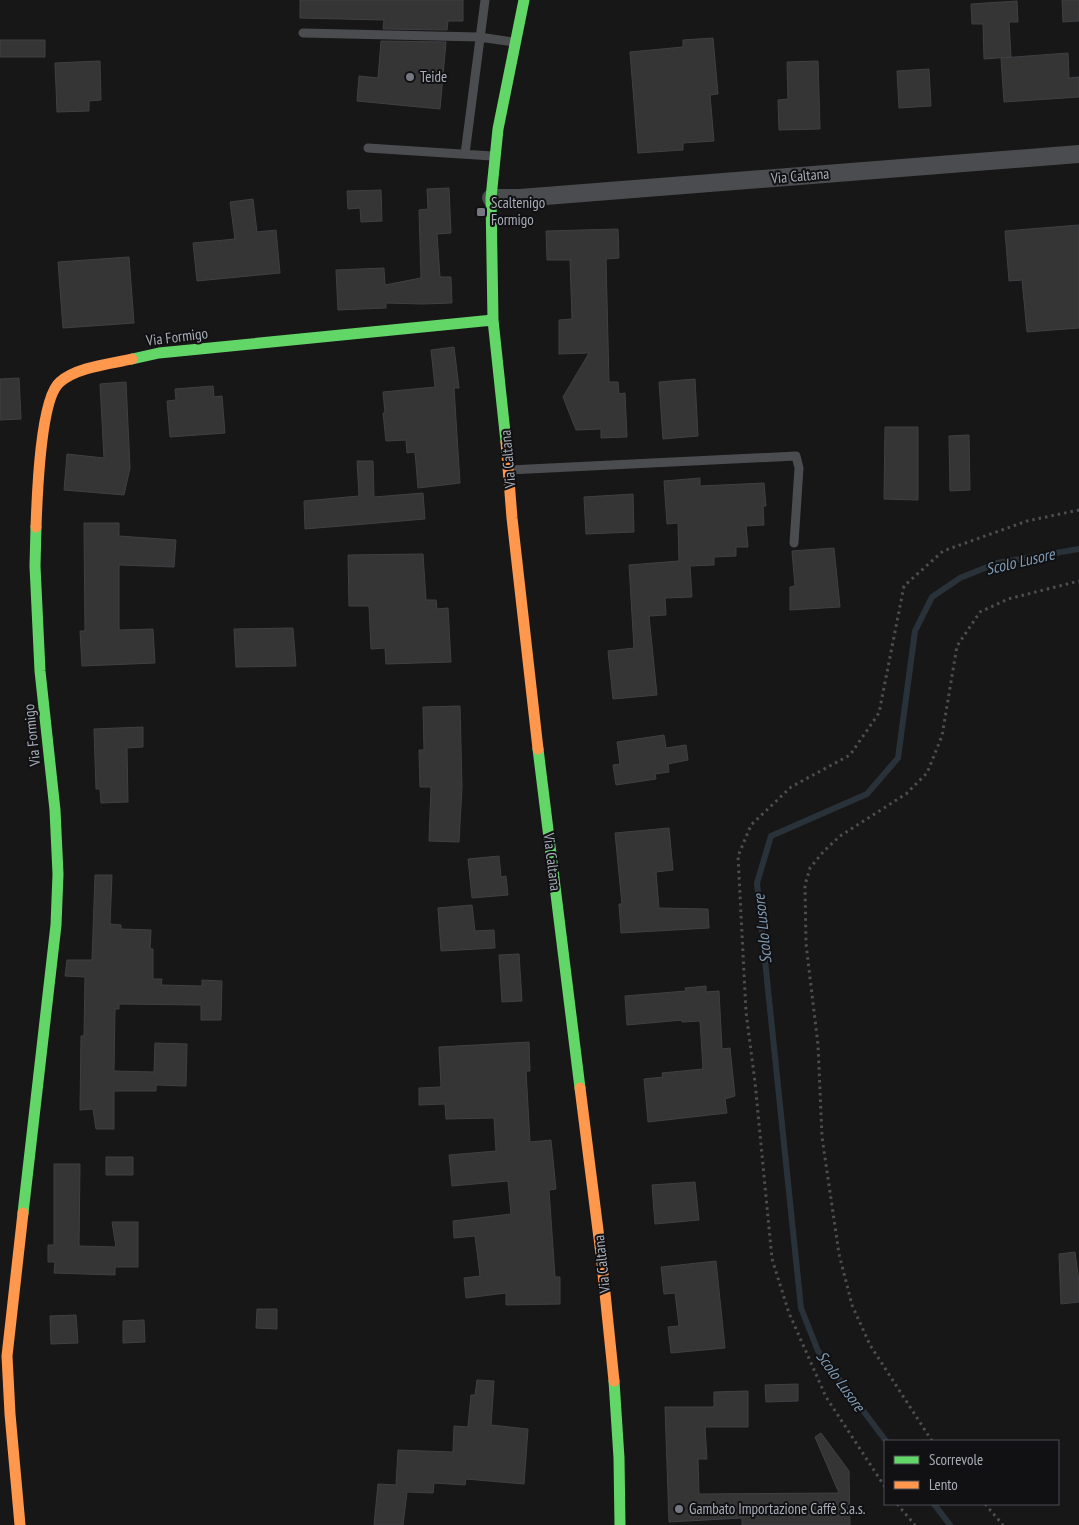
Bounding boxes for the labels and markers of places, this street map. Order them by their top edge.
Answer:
place label: Teide [420,67,447,86]
marker: Teide [404,71,416,83]
place label: Scaltenigo Formigo [491,193,545,229]
marker: Scaltenigo Formigo [475,206,487,218]
place label: Gambato Importazione Caffè S.a.s. [689,1499,866,1518]
marker: Gambato Importazione Caffè S.a.s. [673,1503,685,1515]

